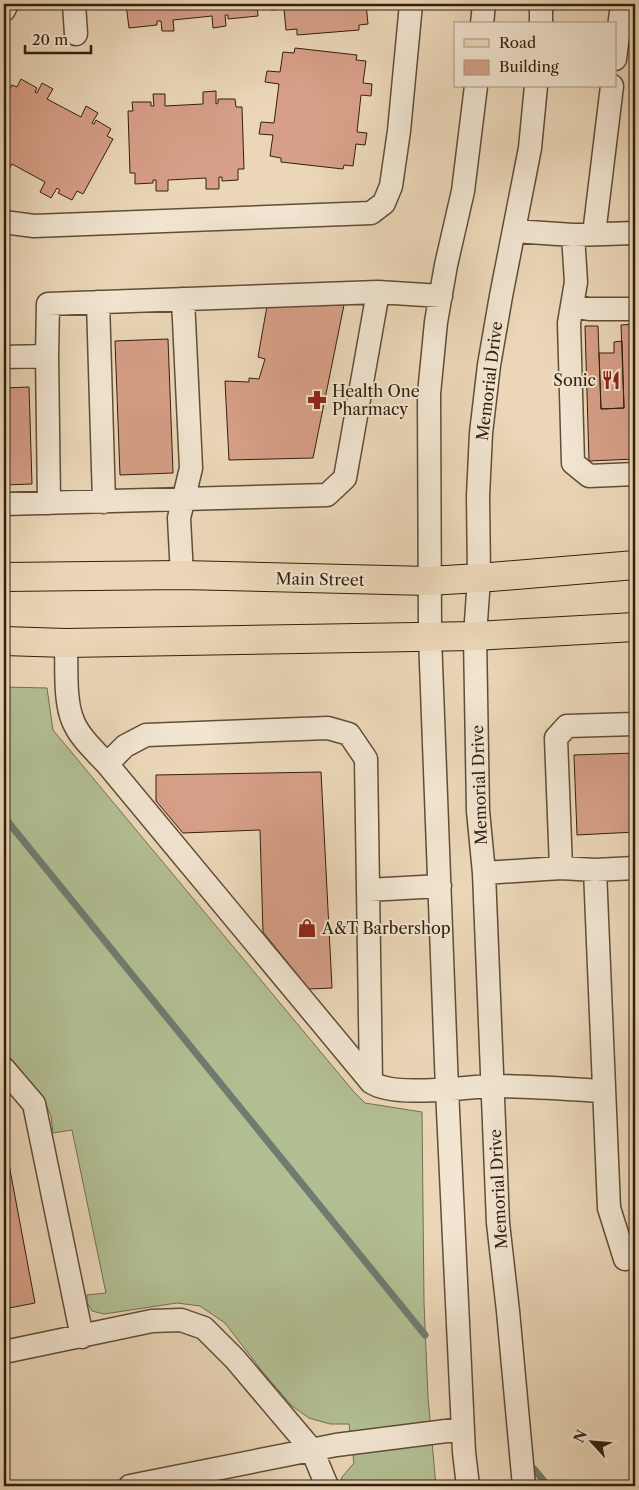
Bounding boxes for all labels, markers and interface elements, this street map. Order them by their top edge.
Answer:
scale bar [25,22,91,54]
legend [454,22,616,88]
text: 20 m [32,30,68,49]
text: Road [499,33,536,52]
text: Building [499,57,559,76]
street label: Memorial Drive [472,320,506,442]
restaurant icon: Sonic [600,369,622,391]
place label: Sonic [553,370,596,390]
place label: Health One Pharmacy [332,381,420,419]
pharmacy icon: Health One Pharmacy [306,389,328,411]
street label: Main Street [275,568,365,590]
street label: Memorial Drive [467,725,491,845]
shop icon: A&T Barbershop [296,917,318,939]
place label: A&T Barbershop [321,918,451,938]
street label: Memorial Drive [485,1128,511,1249]
north arrow [566,1418,616,1468]
text: N [570,1427,591,1446]

